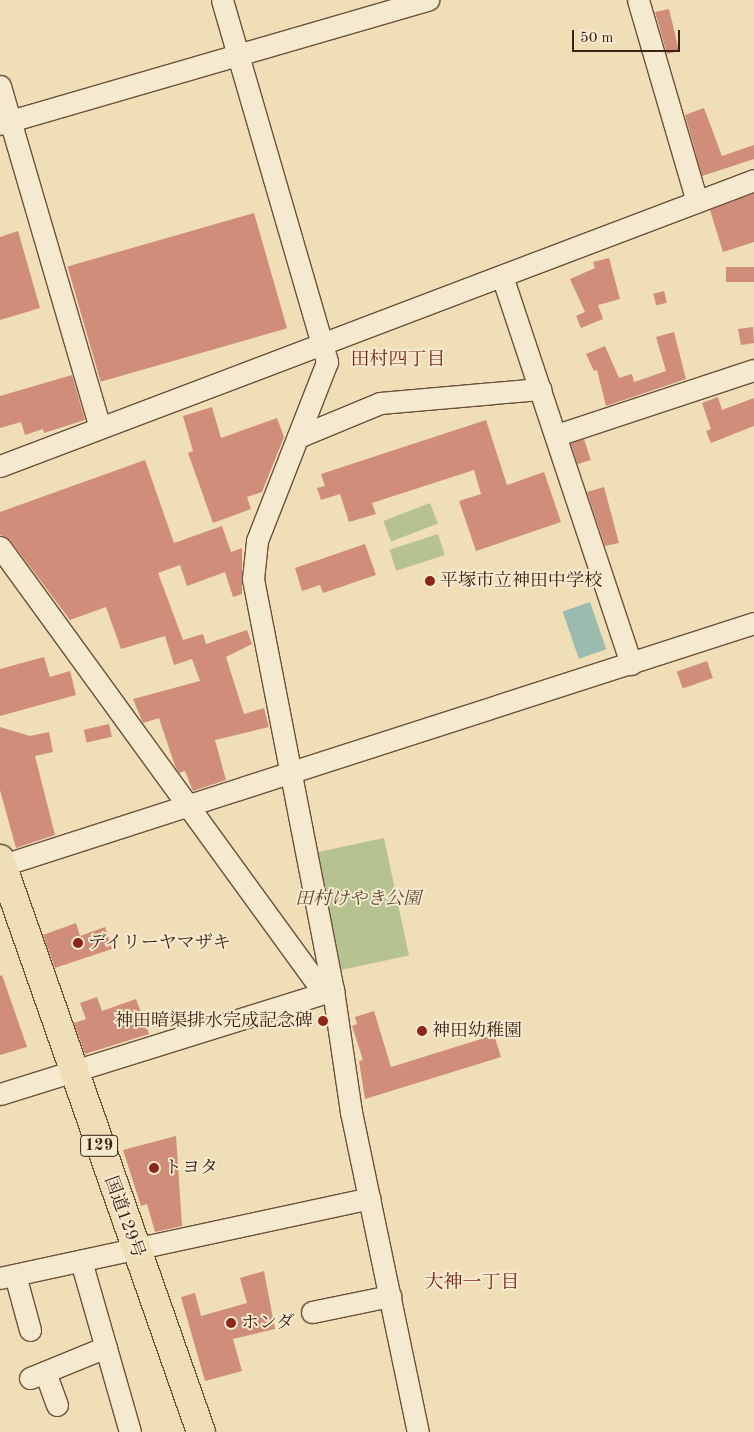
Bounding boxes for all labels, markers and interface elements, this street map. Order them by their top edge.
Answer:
scale bar [574,20,682,52]
text: 50 m [580,31,614,46]
district label: 田村四丁目 [351,350,445,372]
place label: 平塚市立神田中学校 [440,570,602,592]
marker: 平塚市立神田中学校 [424,575,436,587]
park label: 田村けやき公園 [295,888,421,910]
place label: デイリーヤマザキ [88,932,232,954]
marker: デイリーヤマザキ [72,937,84,949]
place label: 神田暗渠排水完成記念碑 [115,1010,313,1032]
marker: 神田暗渠排水完成記念碑 [317,1015,329,1027]
place label: 神田幼稚園 [432,1020,522,1042]
marker: 神田幼稚園 [416,1025,428,1037]
road number: 129 [79,1132,119,1160]
place label: トヨタ [164,1157,218,1179]
marker: トヨタ [148,1162,160,1174]
street label: 国道129号 [99,1173,149,1261]
district label: 大神一丁目 [425,1273,519,1295]
place label: ホンダ [241,1312,295,1334]
marker: ホンダ [225,1317,237,1329]

